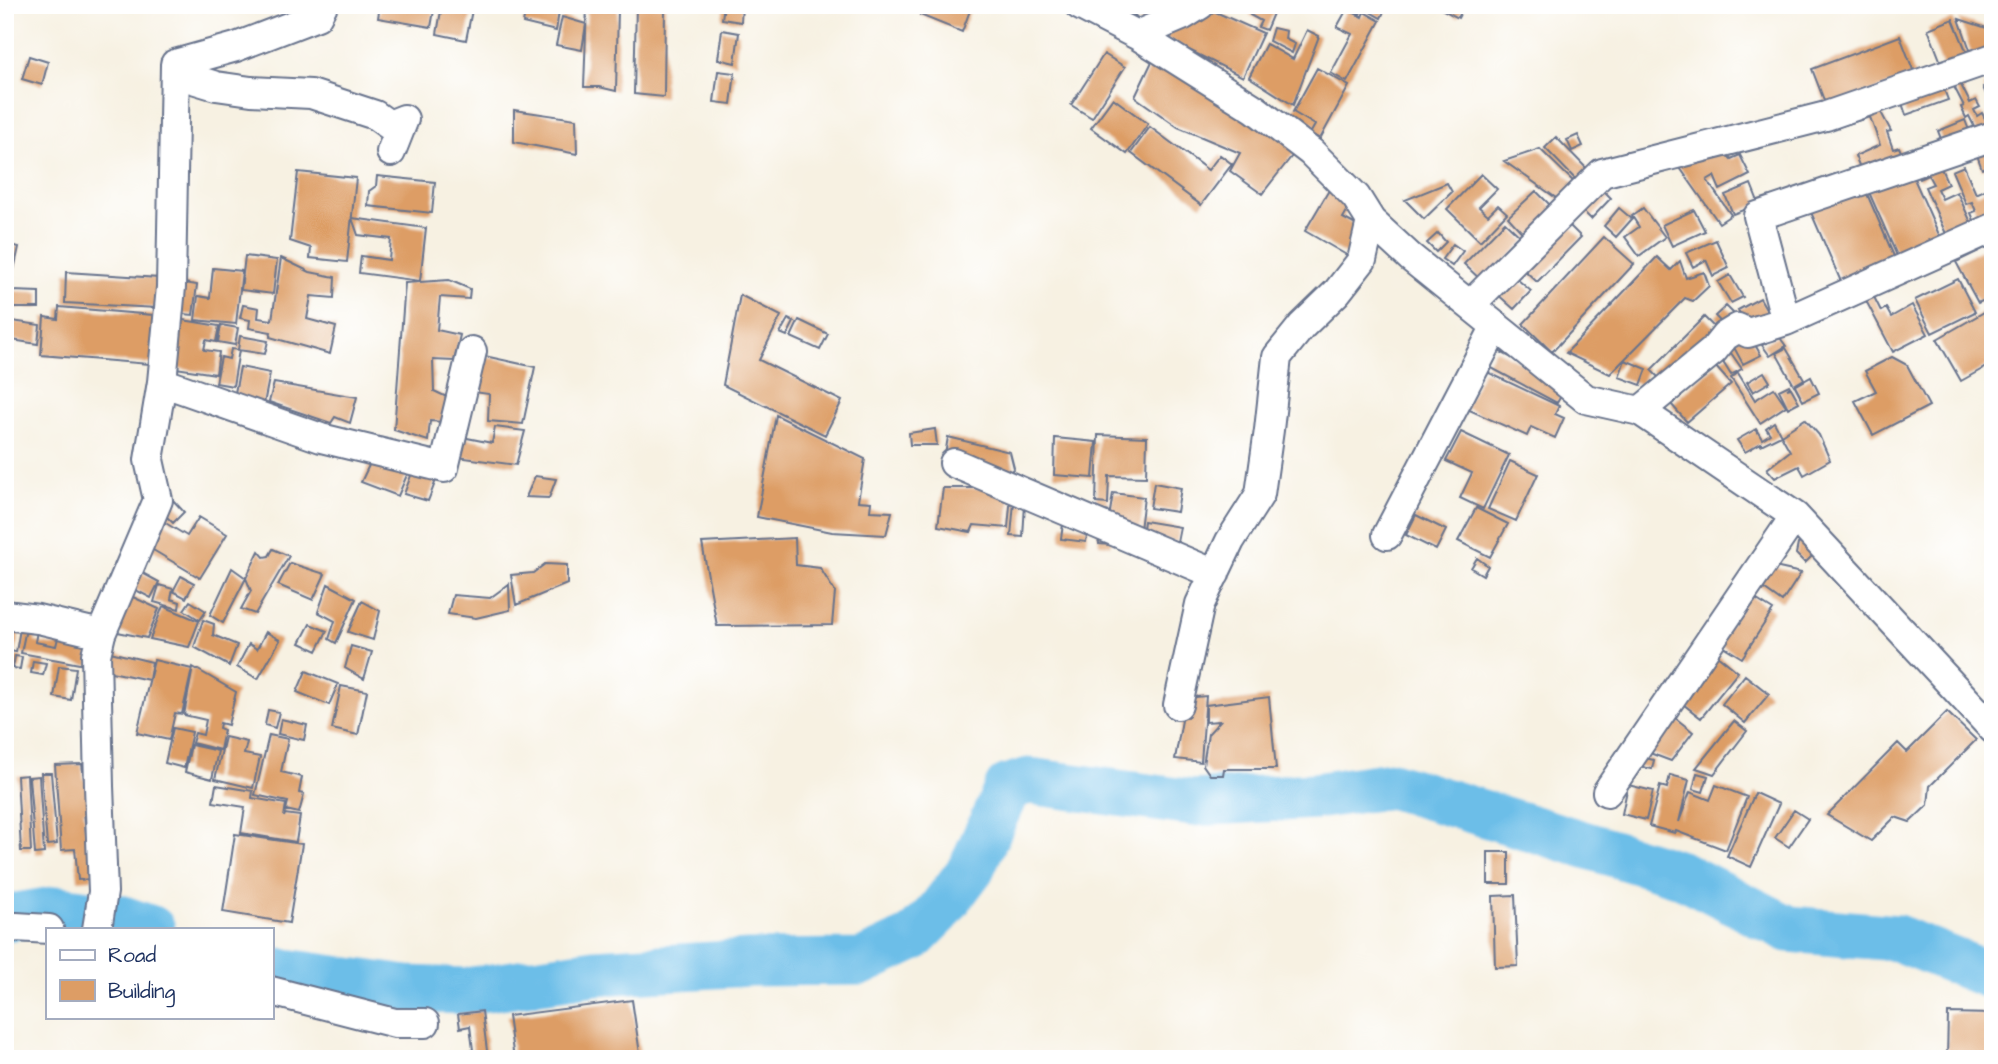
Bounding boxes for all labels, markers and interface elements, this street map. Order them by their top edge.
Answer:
legend [46,928,273,1018]
text: Road [108,941,156,970]
text: Building [108,977,176,1008]

